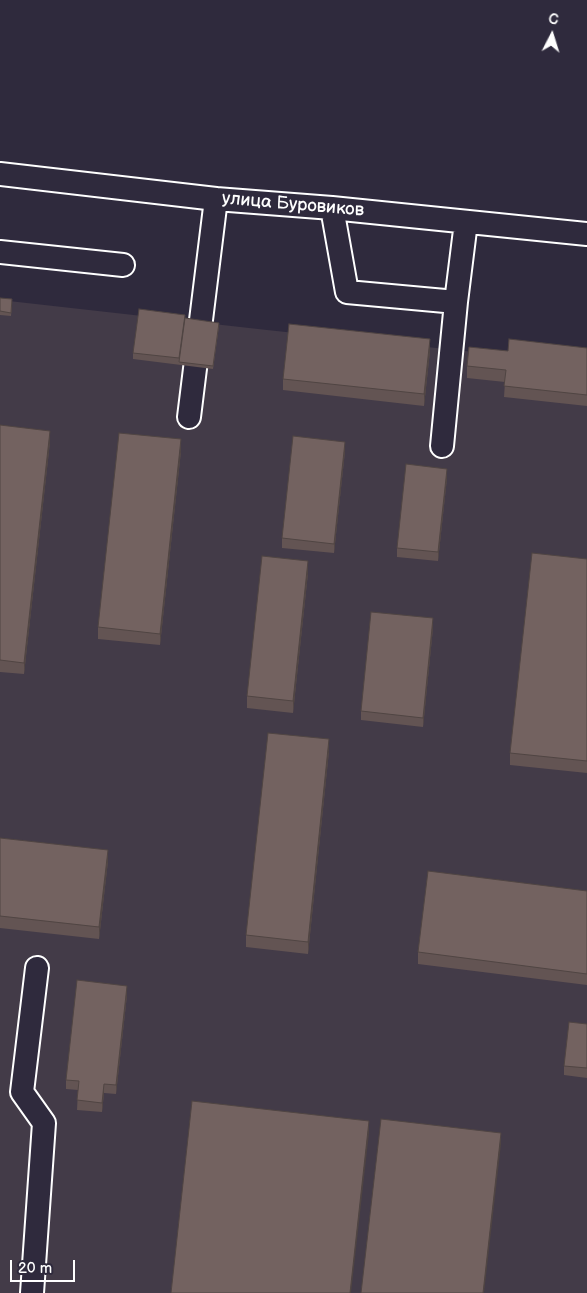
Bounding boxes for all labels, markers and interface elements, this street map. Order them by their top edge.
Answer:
north arrow [527,10,577,60]
text: С [548,11,559,28]
street label: улица Буровиков [221,188,365,222]
scale bar [12,1250,78,1282]
text: 20 m [18,1259,52,1278]

